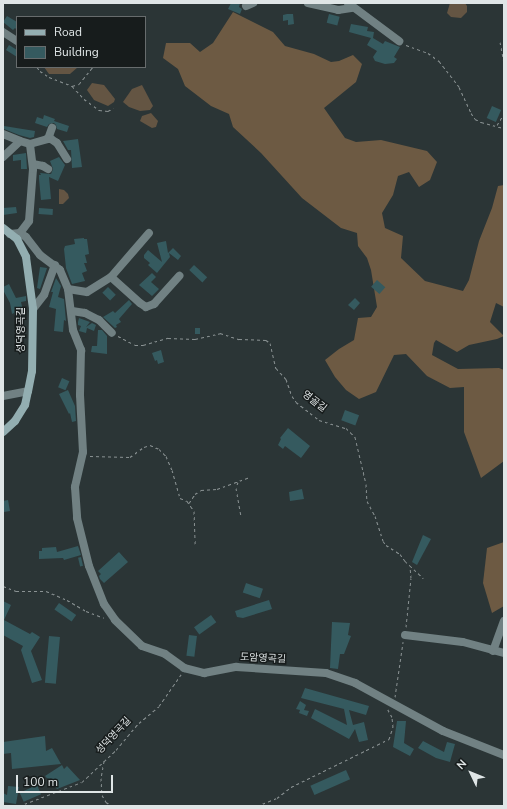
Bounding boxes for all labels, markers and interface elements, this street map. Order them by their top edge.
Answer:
legend [16,16,146,68]
text: Road [54,24,82,40]
text: Building [54,44,99,60]
street label: 성덕영곡길 [16,307,28,353]
street label: 영골길 [299,389,329,415]
street label: 도암영곡길 [240,652,286,666]
street label: 성덕영곡길 [94,715,134,757]
north arrow [451,753,491,793]
text: N [454,756,470,773]
scale bar [18,767,115,793]
text: 100 m [23,774,58,790]

